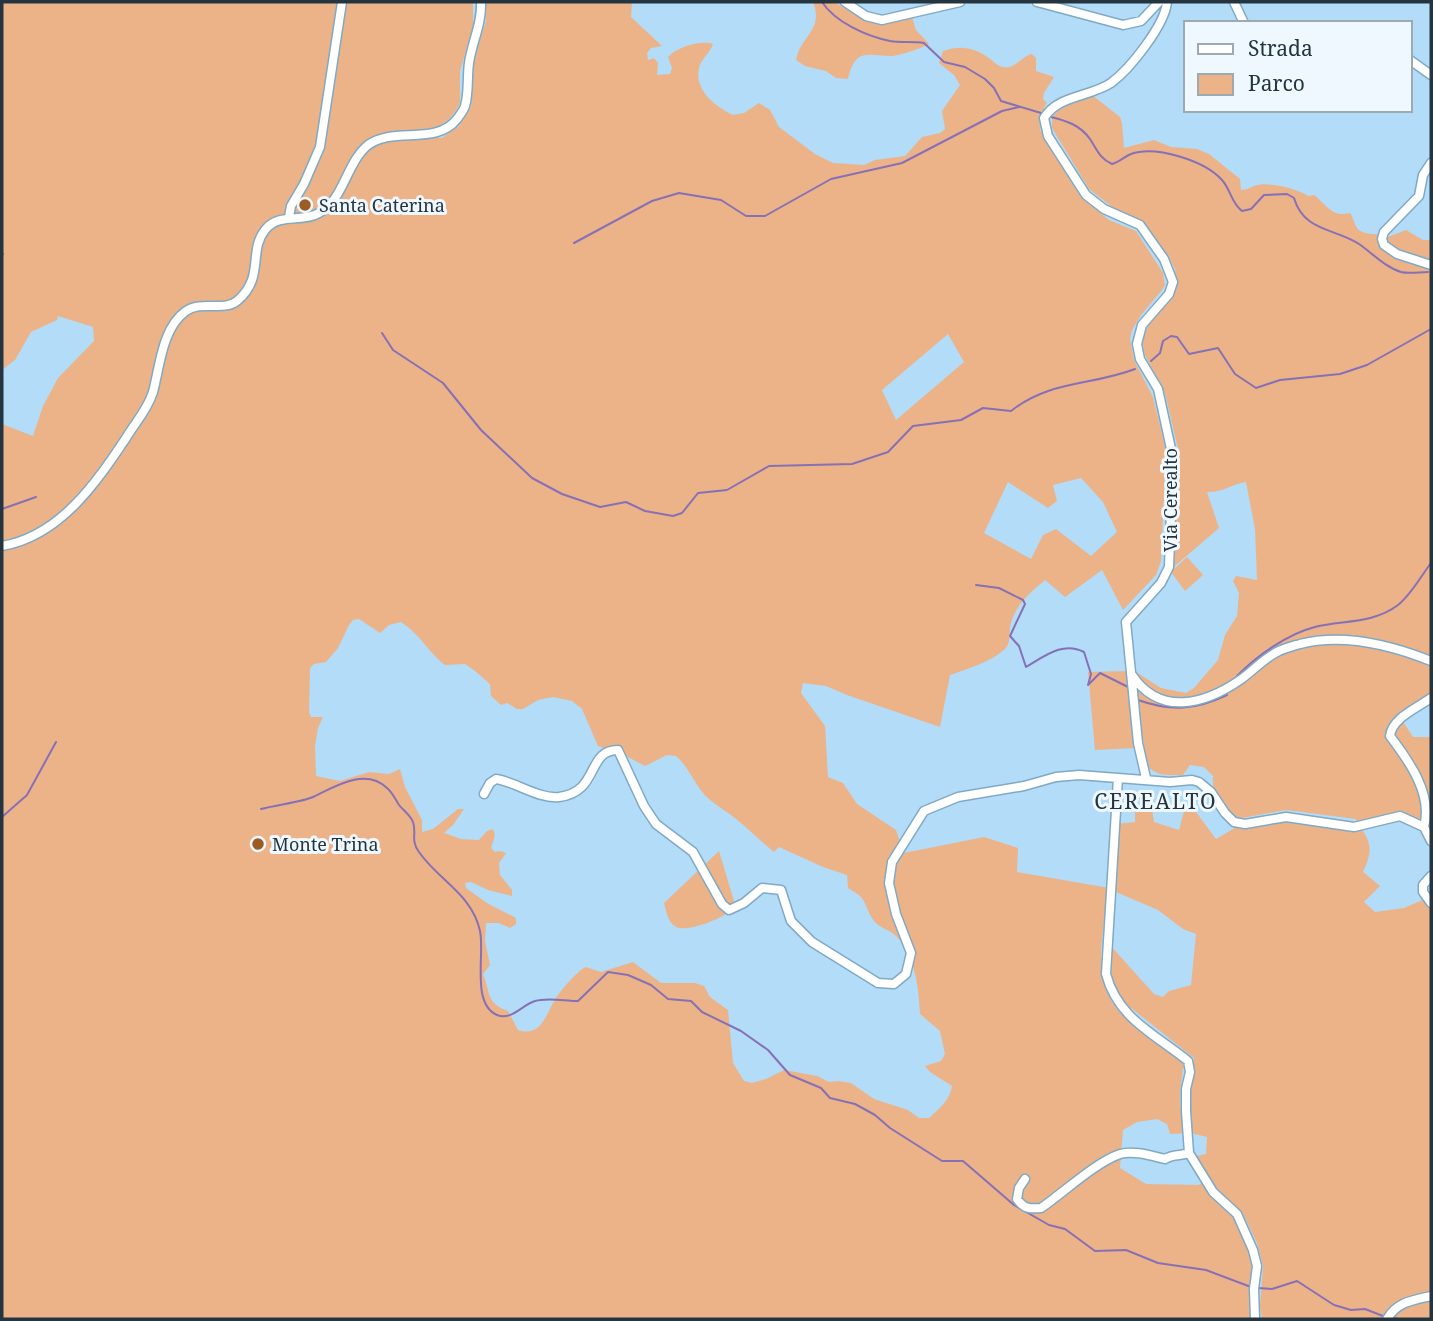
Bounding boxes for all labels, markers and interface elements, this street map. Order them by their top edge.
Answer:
legend [1184,21,1412,112]
text: Strada [1248,34,1313,62]
text: Parco [1248,69,1305,97]
place label: Santa Caterina [319,193,445,217]
marker: Santa Caterina [297,197,313,213]
street label: Via Cerealto [1158,448,1182,552]
district label: CEREALTO [1094,787,1218,815]
place label: Monte Trina [272,832,379,856]
marker: Monte Trina [250,836,266,852]

